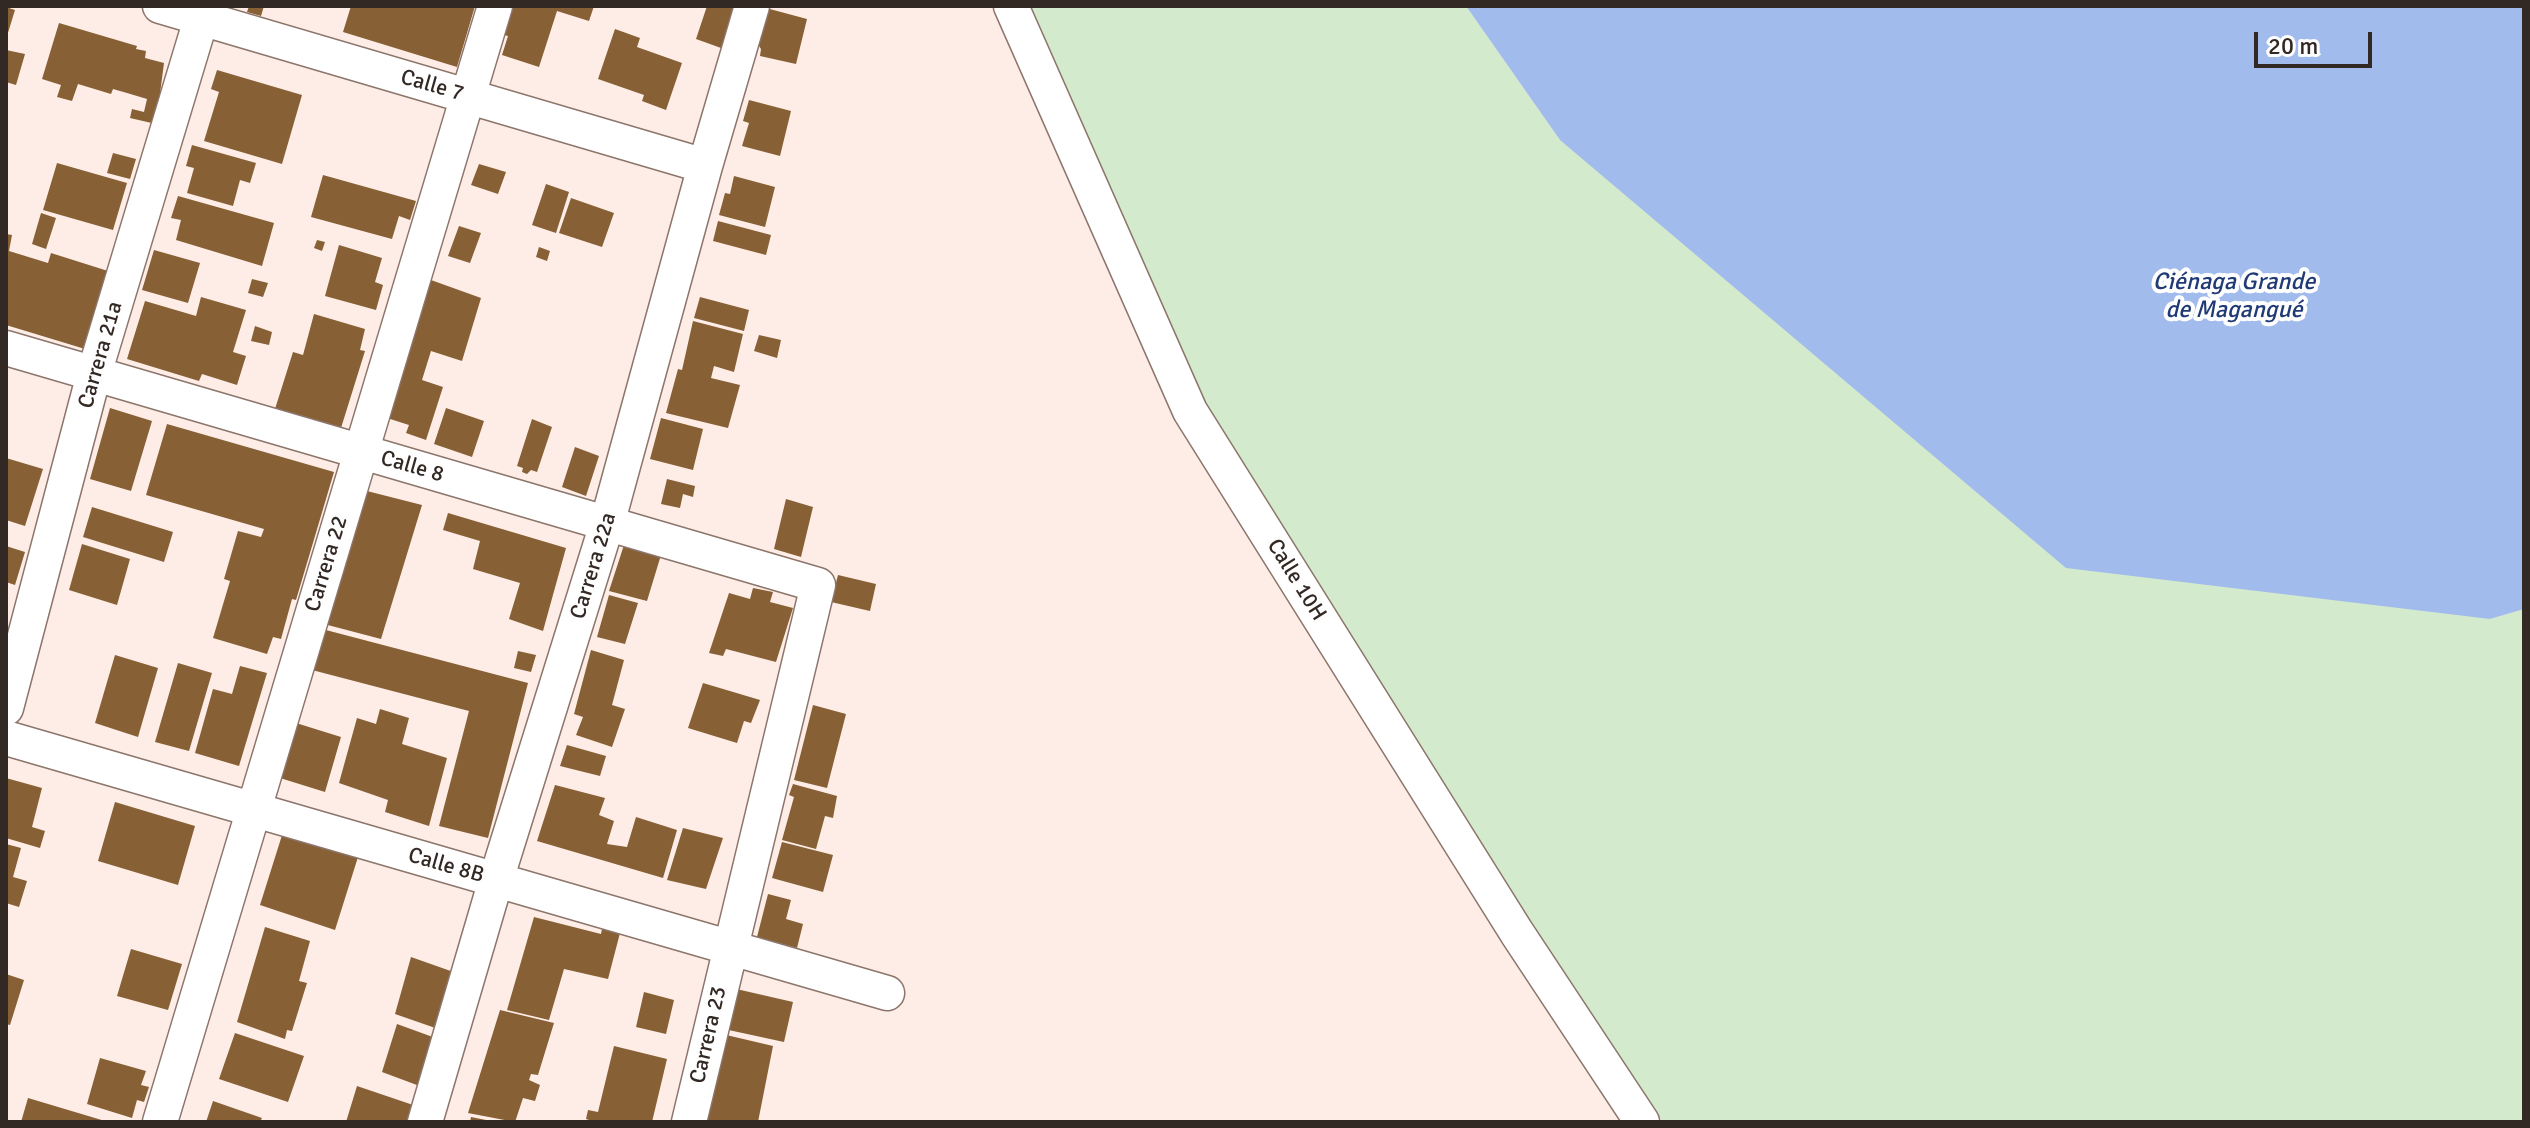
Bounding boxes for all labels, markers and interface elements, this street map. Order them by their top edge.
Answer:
scale bar [2258,16,2376,66]
text: 20 m [2268,31,2318,61]
street label: Calle 7 [397,64,467,108]
water label: Ciénaga Grande de Magangué [2153,269,2315,325]
street label: Carrera 21a [73,299,129,411]
street label: Calle 8 [377,445,447,489]
street label: Carrera 22a [565,510,623,622]
street label: Carrera 22 [300,513,354,615]
street label: Calle 10H [1261,534,1331,626]
street label: Calle 8B [405,843,487,889]
street label: Carrera 23 [685,984,733,1086]

